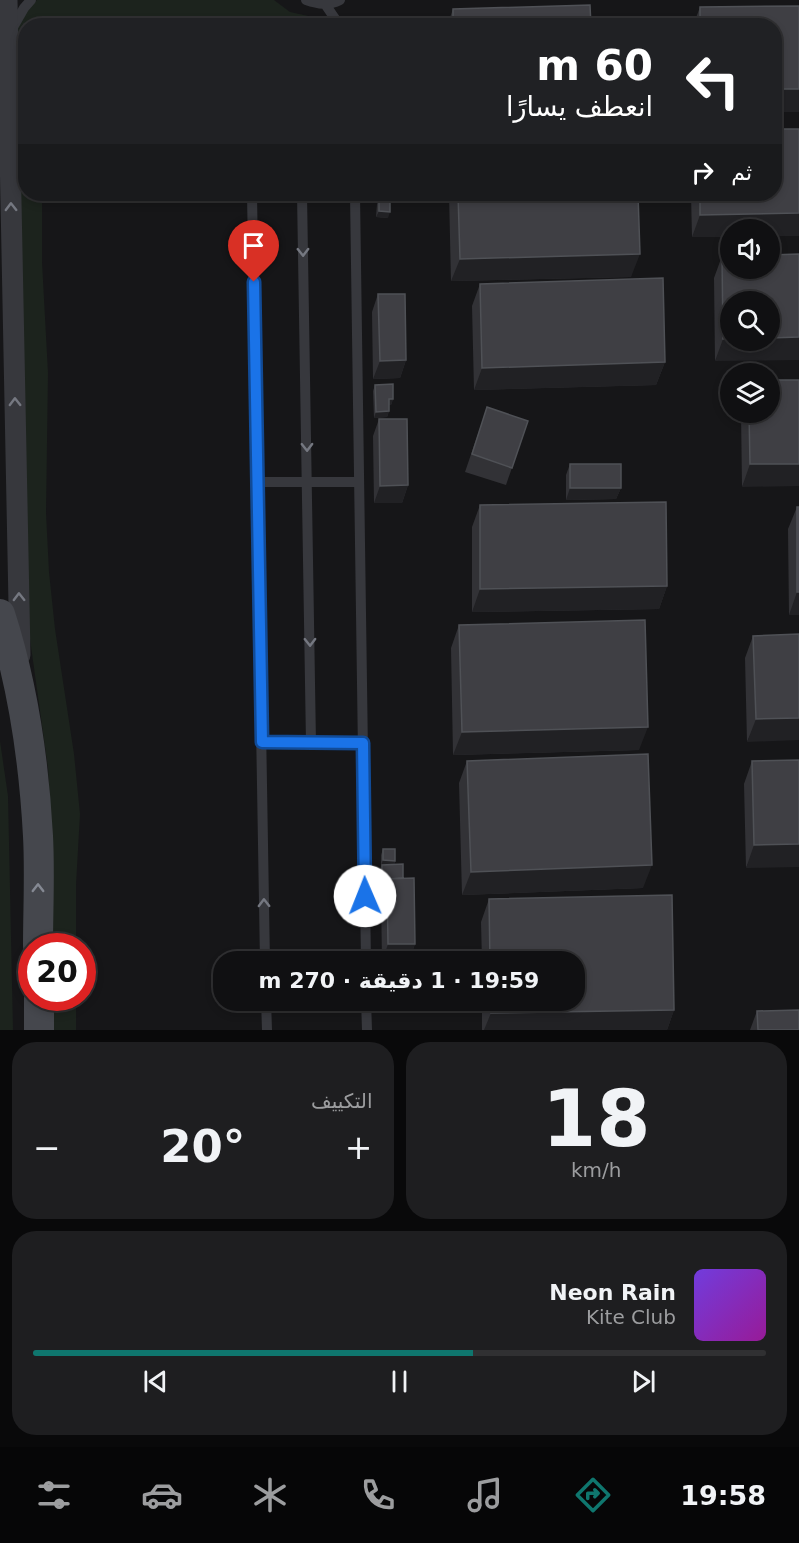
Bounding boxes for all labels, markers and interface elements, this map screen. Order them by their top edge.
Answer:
text: 60 m [536,41,653,90]
icon: left [674,42,752,120]
text: انعطف يسارًا [506,91,653,122]
icon: right [686,156,719,189]
text: ثم [731,160,752,185]
one-way arrow [5,202,18,211]
map controls [720,219,780,423]
button: sound [720,219,780,279]
pin [228,220,279,282]
icon: arrive [237,229,270,262]
one-way arrow [297,247,310,256]
button: search [720,291,780,351]
button: layers [720,363,780,423]
one-way arrow [9,397,21,406]
one-way arrow [300,442,313,451]
one-way arrow [13,592,25,601]
one-way arrow [304,637,316,646]
position arrow [333,864,397,928]
one-way arrow [32,884,44,893]
one-way arrow [258,899,271,908]
speed limit sign: 20 [18,933,96,1011]
text: 19:59 · 1 دقيقة · 270 m [259,968,539,993]
text: 18 [542,1074,651,1164]
text: التكييف [311,1089,373,1113]
text: 20° [160,1120,245,1173]
text: − [33,1128,61,1167]
text: + [345,1128,373,1167]
text: km/h [571,1158,622,1182]
text: Neon Rain [549,1280,676,1305]
text: Kite Club [586,1305,676,1329]
icon: previous [139,1365,172,1398]
icon: pause [383,1365,416,1398]
icon: next [627,1365,660,1398]
icon: filters [33,1474,75,1516]
icon: car [141,1474,183,1516]
icon: climate [249,1474,291,1516]
icon: phone [357,1474,399,1516]
icon: music [464,1474,506,1516]
icon: directions [572,1474,614,1516]
text: 19:58 [680,1480,766,1511]

